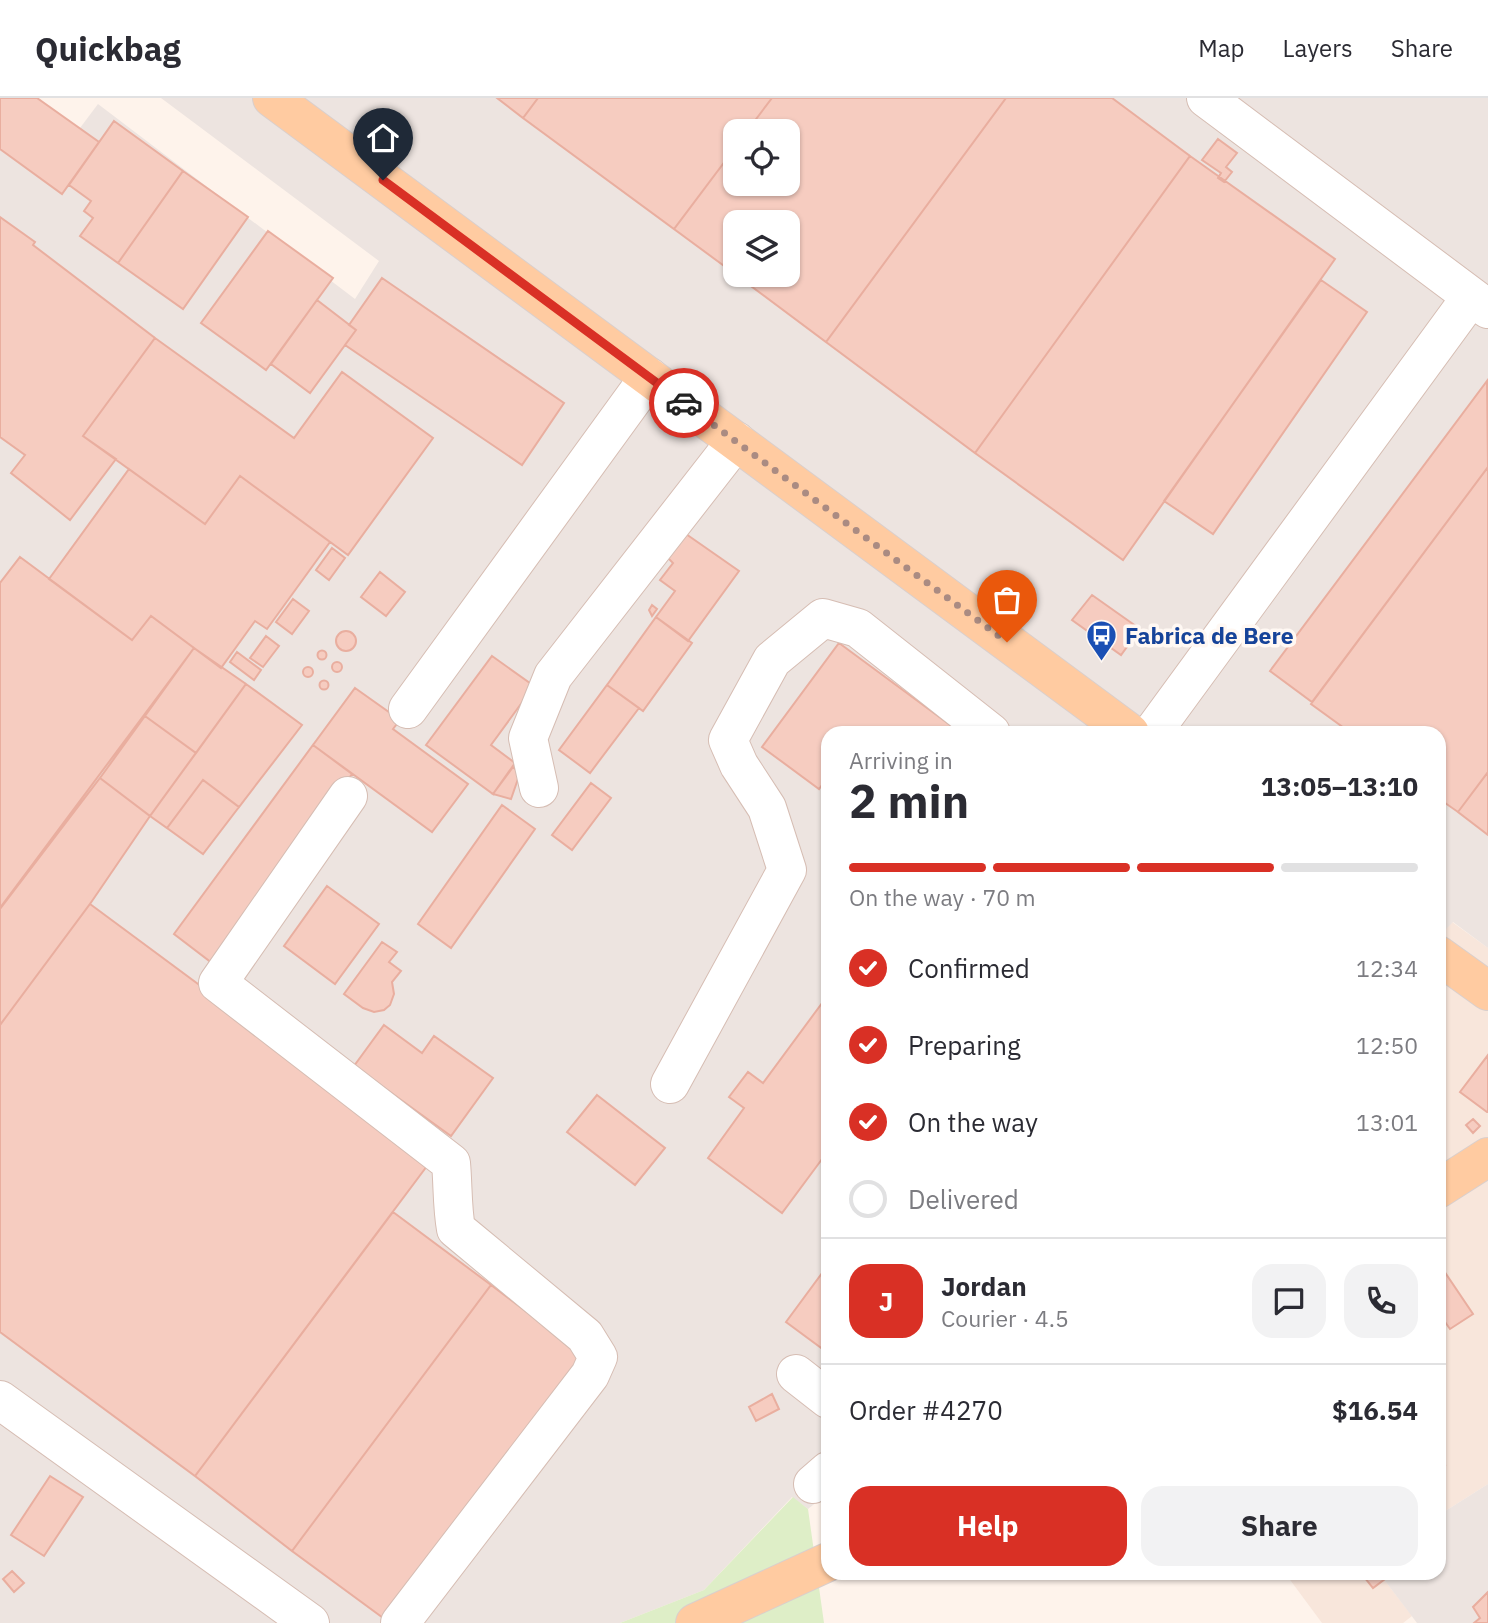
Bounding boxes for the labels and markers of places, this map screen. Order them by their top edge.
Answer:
pin [353,108,413,180]
pin [977,570,1037,642]
bus stop icon: Fabrica de Bere [1085,619,1119,663]
place label: Fabrica de Bere [1125,620,1294,650]

